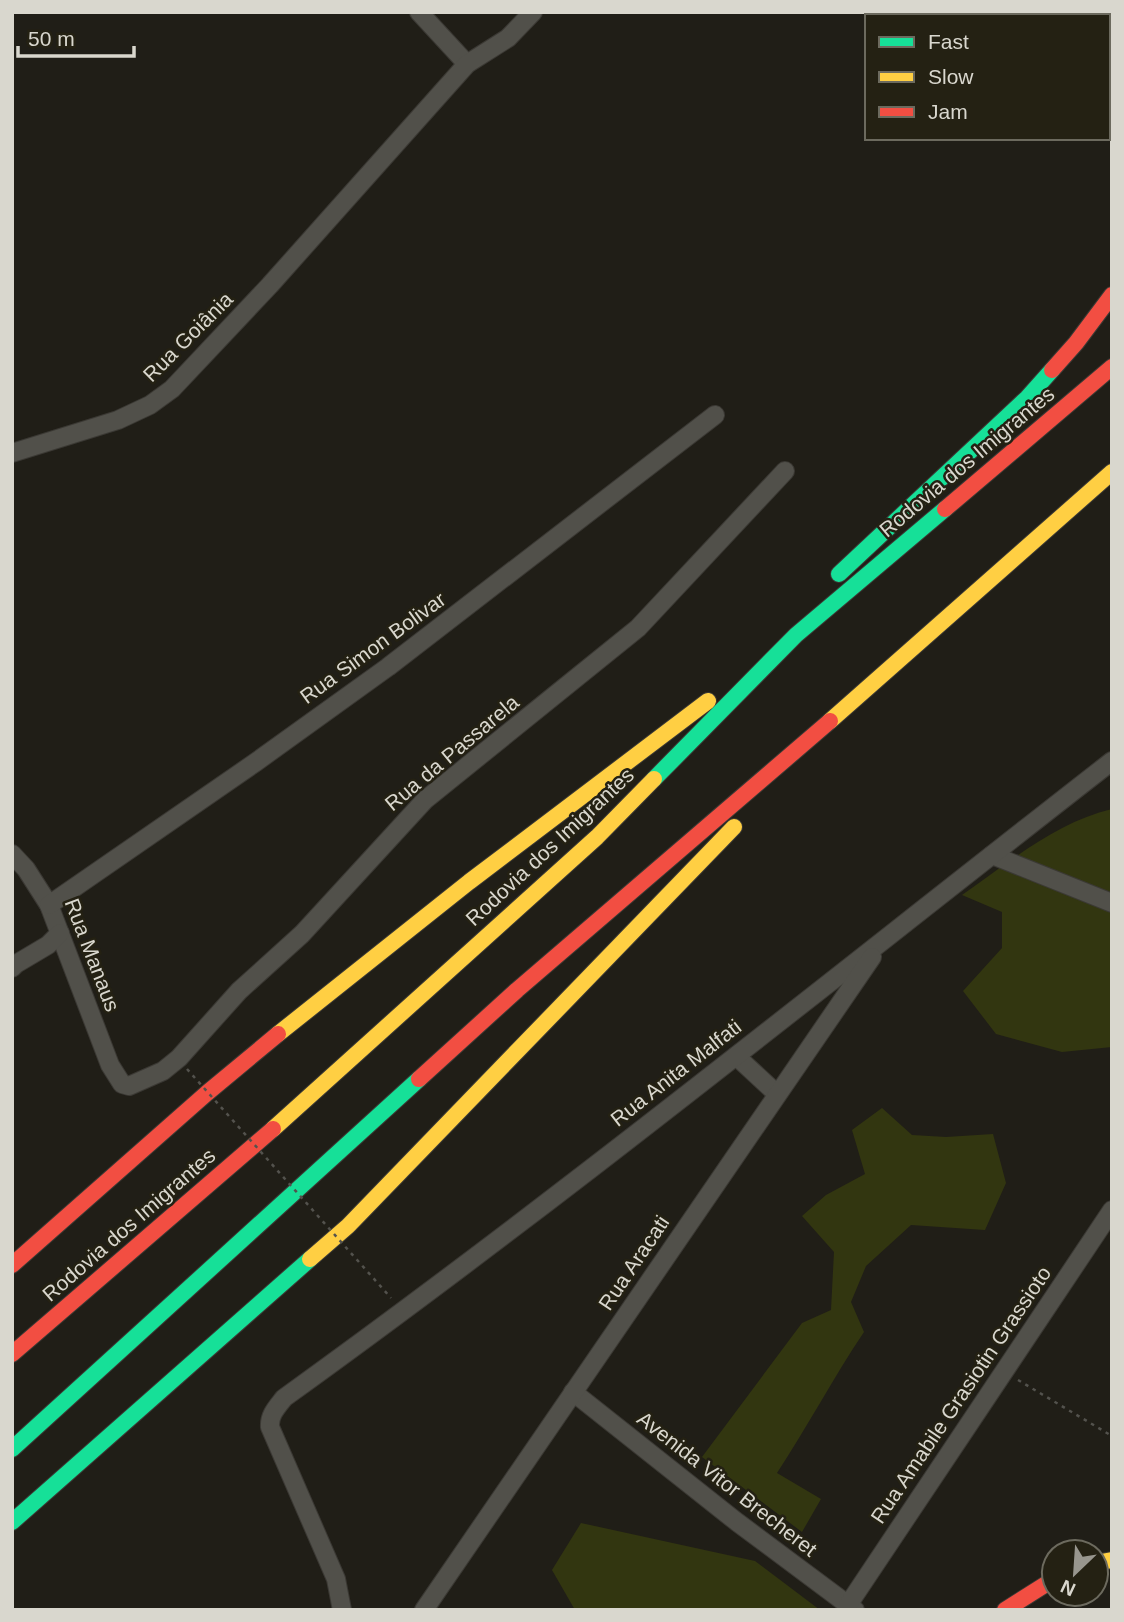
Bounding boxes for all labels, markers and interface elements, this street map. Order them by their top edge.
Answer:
scale bar [18,14,133,58]
legend [865,14,1110,140]
text: 50 m [28,27,75,50]
text: Fast [928,30,969,53]
text: Slow [928,65,974,88]
text: Jam [928,100,968,123]
street label: Rua Goiânia [138,287,237,386]
street label: Rodovia dos Imigrantes [875,382,1059,541]
street label: Rua Simon Bolivar [296,587,450,708]
street label: Rua da Passarela [380,690,523,815]
street label: Rodovia dos Imigrantes [461,763,638,930]
street label: Rua Manaus [60,895,125,1015]
street label: Rua Anita Malfati [606,1015,745,1131]
street label: Rodovia dos Imigrantes [38,1144,219,1306]
street label: Rua Aracati [594,1211,673,1314]
street label: Rua Amabile Grasiotin Grassioto [866,1262,1055,1527]
street label: Avenida Vitor Brecheret [633,1407,822,1561]
north arrow [1040,1538,1110,1608]
text: N [1057,1576,1079,1600]

